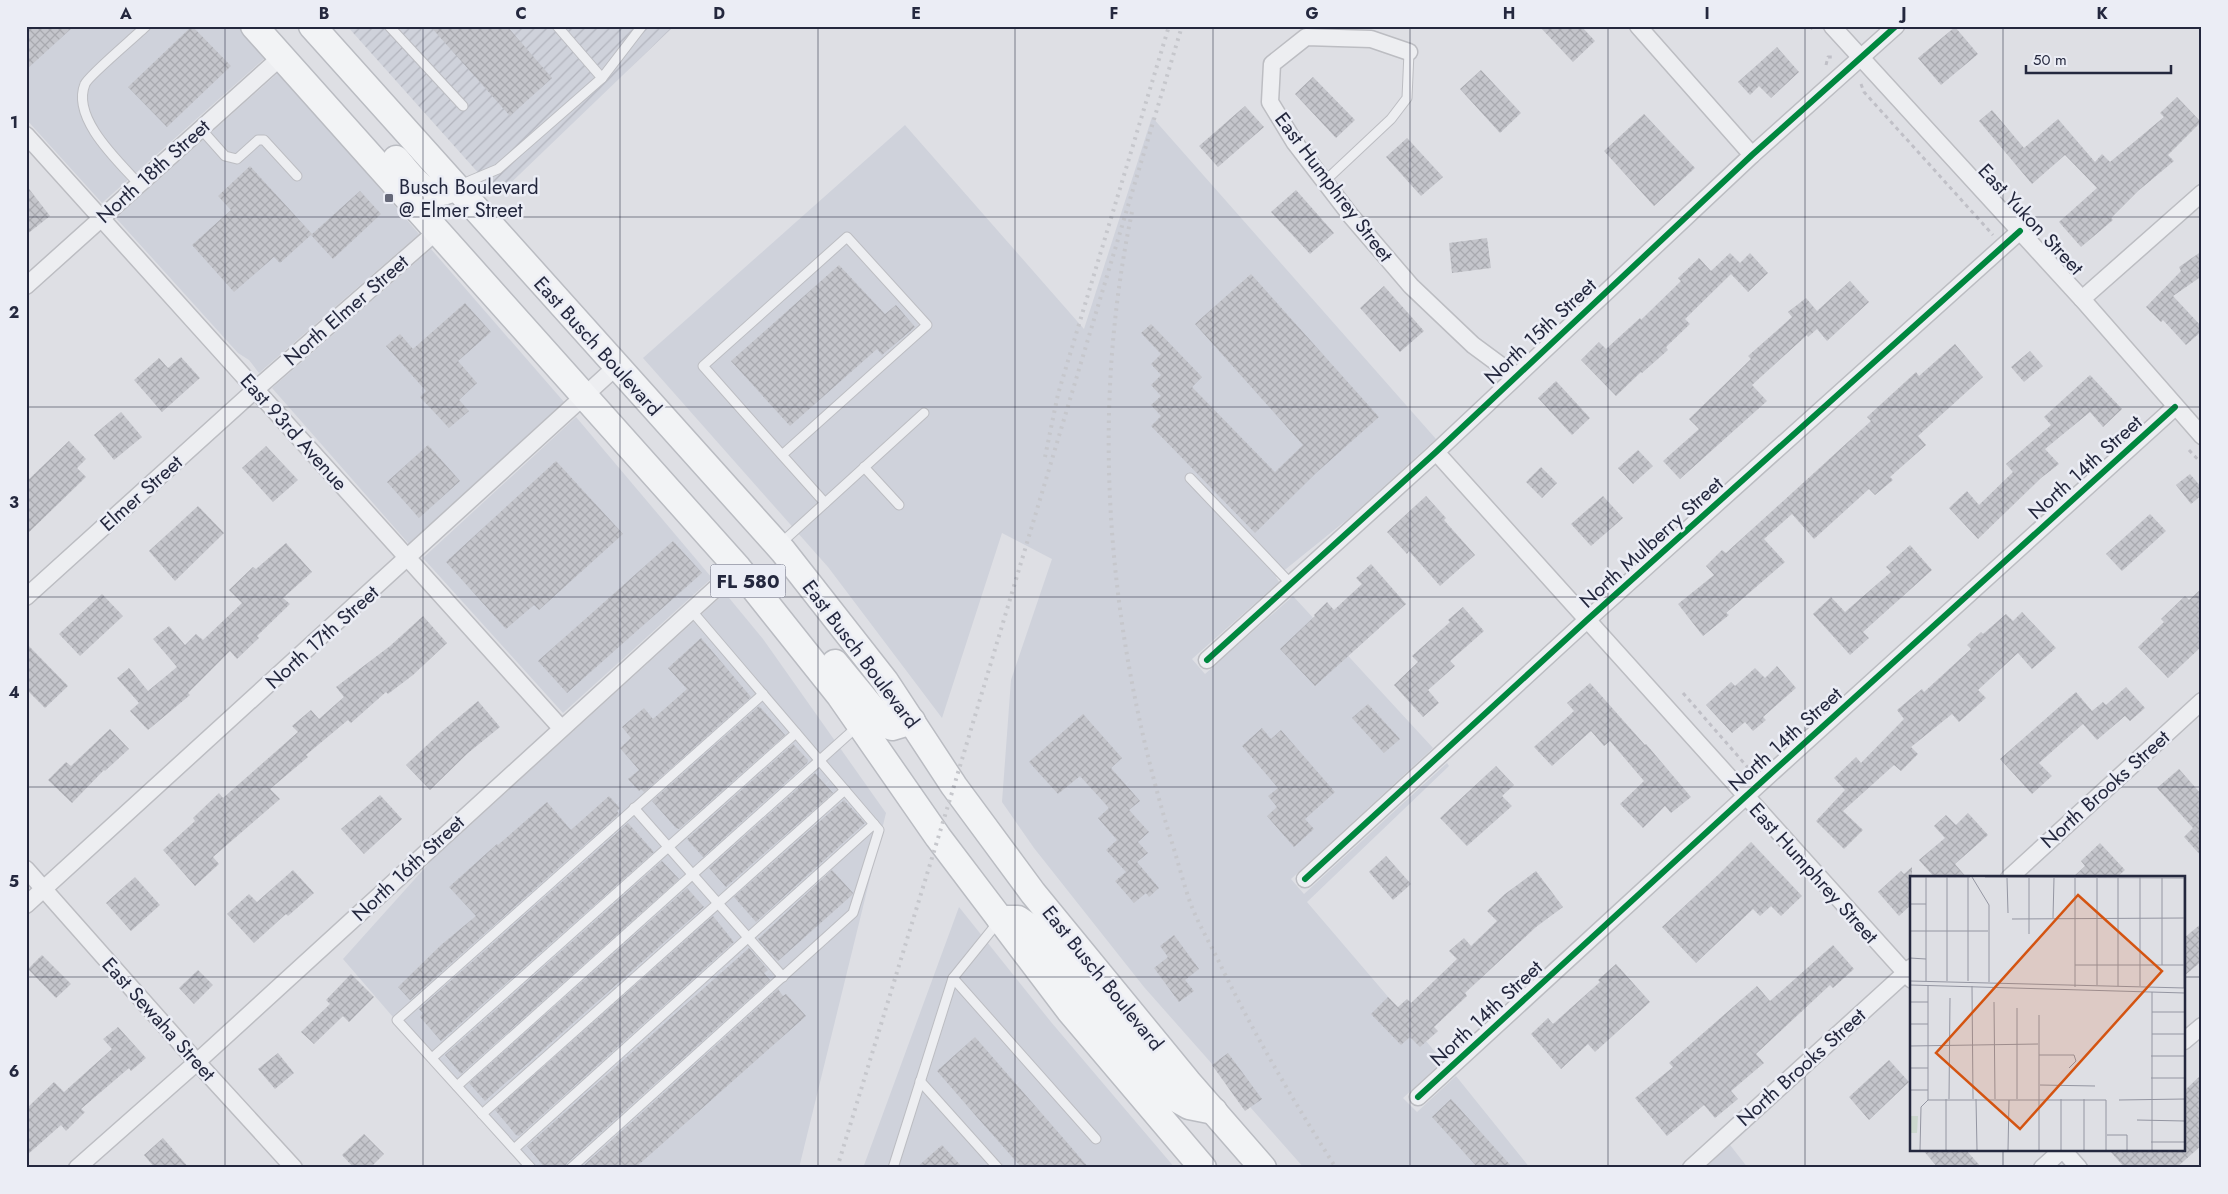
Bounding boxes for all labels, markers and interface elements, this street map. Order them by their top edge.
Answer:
text: A [119,2,132,25]
text: B [319,2,329,25]
text: C [515,2,527,25]
text: D [713,2,725,25]
text: E [911,2,921,25]
text: F [1110,2,1118,25]
text: G [1305,2,1319,25]
text: H [1503,2,1515,25]
text: I [1704,2,1710,25]
text: J [1898,2,1907,25]
text: K [2096,2,2108,25]
scale bar [2026,42,2170,74]
text: 50 m [2033,49,2067,71]
street label: East Humphrey Street [1268,106,1400,268]
text: 1 [10,111,18,134]
street label: North 18th Street [90,112,217,230]
street label: East Yukon Street [1971,157,2090,282]
place label: Busch Boulevard @ Elmer Street [399,173,539,225]
marker: Busch Boulevard @ Elmer Street [383,192,395,204]
street label: North Elmer Street [278,248,415,373]
street label: East Busch Boulevard [527,270,668,423]
street label: North 15th Street [1478,272,1603,391]
text: 2 [9,301,19,324]
street label: East 93rd Avenue [233,367,354,497]
street label: North 14th Street [2022,408,2149,526]
street label: Elmer Street [94,448,189,538]
street label: North Mulberry Street [1573,470,1730,615]
text: 3 [9,491,19,514]
road number: FL 580 [710,564,786,598]
street label: East Busch Boulevard [795,574,926,735]
street label: North 17th Street [259,579,385,696]
street label: North 14th Street [1722,680,1849,798]
text: 4 [8,681,20,704]
street label: North Brooks Street [2034,723,2176,855]
street label: East Humphrey Street [1742,796,1885,950]
street label: North 16th Street [346,808,471,928]
text: 5 [9,870,19,893]
inset map [1910,876,2186,1152]
street label: East Busch Boulevard [1035,900,1170,1057]
street label: East Sewaha Street [95,951,222,1088]
street label: North 14th Street [1424,953,1549,1073]
street label: North Brooks Street [1730,1001,1872,1133]
text: 6 [9,1060,19,1083]

